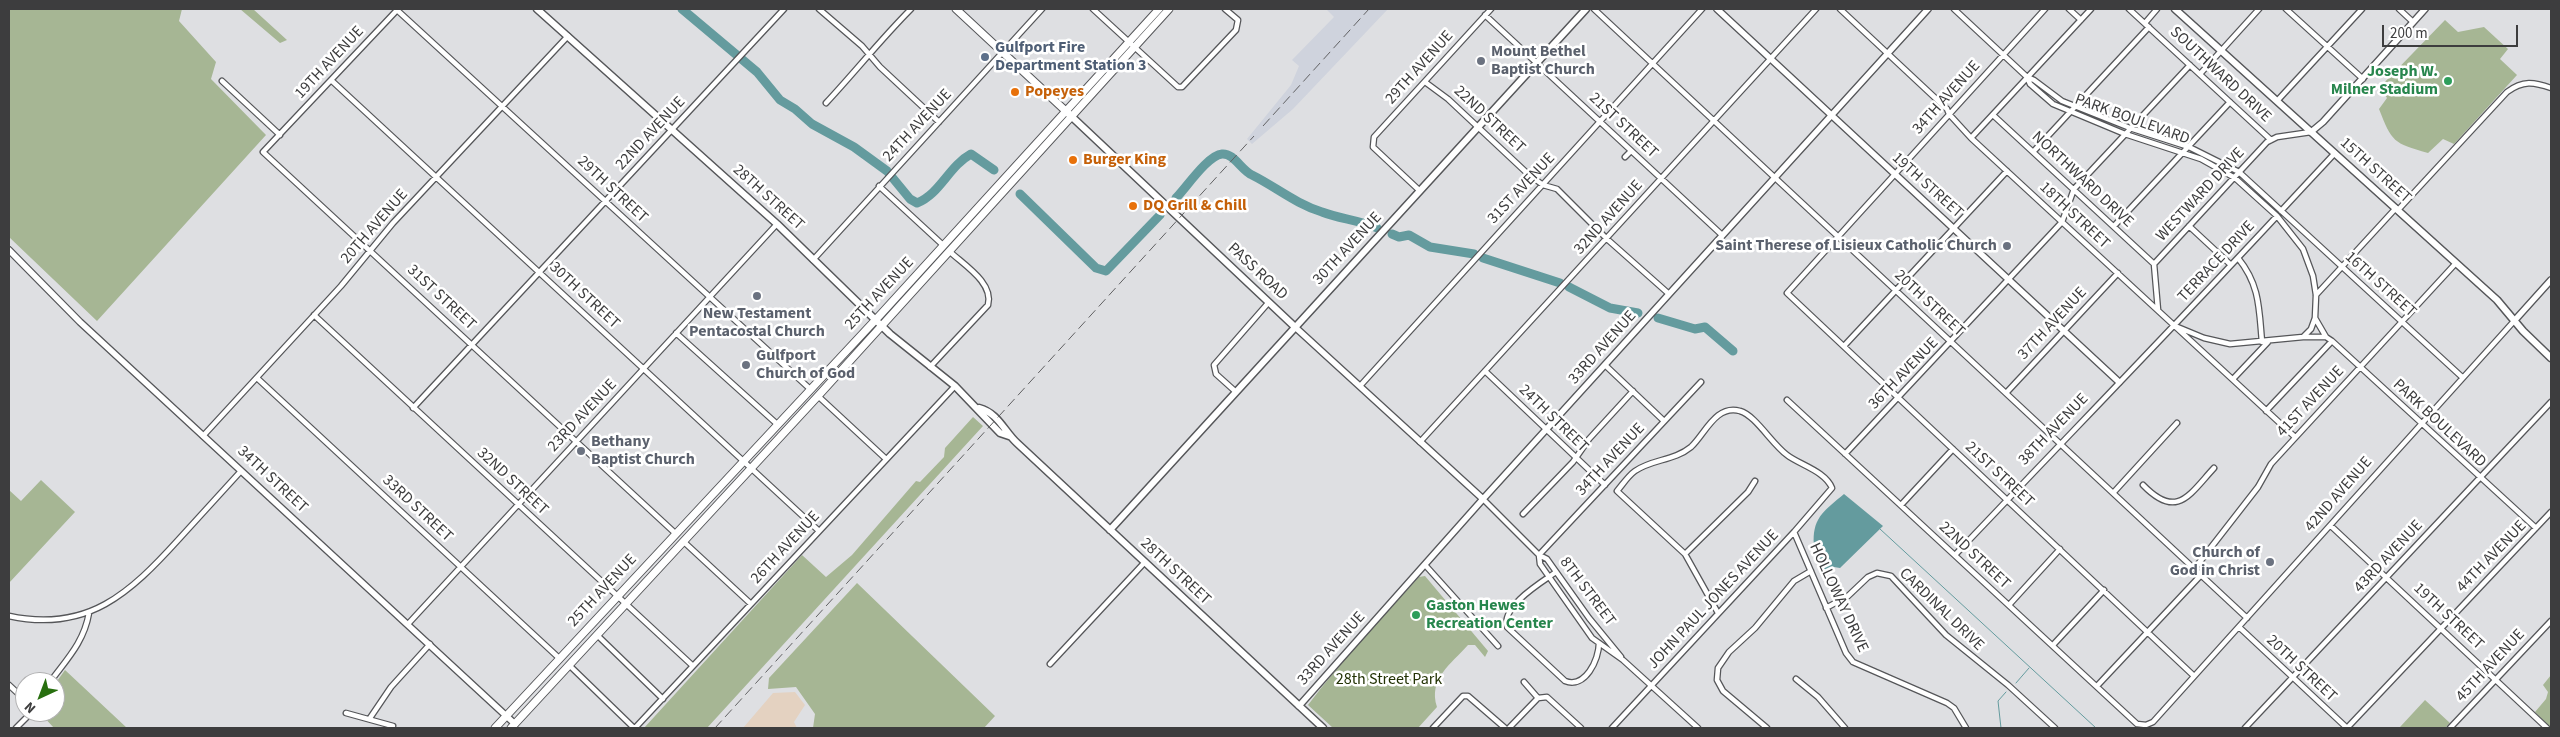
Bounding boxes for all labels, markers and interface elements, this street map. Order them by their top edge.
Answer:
scale bar [2385,15,2521,47]
street label: 19TH AVENUE [291,23,369,103]
street label: SOUTHWARD DRIVE [2165,23,2275,127]
text: 200 m [2390,23,2428,44]
street label: 29TH AVENUE [1382,27,1458,109]
place label: Gulfport Fire Department Station 3 [995,38,1146,76]
place label: Mount Bethel Baptist Church [1491,42,1595,80]
marker: Gulfport Fire Department Station 3 [979,51,991,63]
marker: Mount Bethel Baptist Church [1475,55,1487,67]
street label: 34TH AVENUE [1909,57,1985,139]
place label: Joseph W. Milner Stadium [2331,62,2438,100]
marker: Joseph W. Milner Stadium [2442,75,2454,87]
place label: Popeyes [1025,82,1084,102]
street label: 22ND STREET [1449,82,1529,158]
street label: 24TH AVENUE [879,86,957,166]
marker: Popeyes [1009,86,1021,98]
street label: 21ST STREET [1585,89,1661,163]
street label: PARK BOULEVARD [2072,90,2192,150]
street label: 22ND AVENUE [612,93,690,175]
street label: NORTHWARD DRIVE [2027,128,2137,232]
street label: 15TH STREET [2335,134,2415,208]
street label: WESTWARD DRIVE [2153,144,2249,246]
street label: 31ST AVENUE [1484,149,1560,229]
street label: 19TH STREET [1887,149,1967,223]
place label: Burger King [1083,150,1166,170]
street label: 29TH STREET [573,152,651,228]
marker: Burger King [1067,154,1079,166]
street label: 28TH STREET [728,161,808,235]
street label: 32ND AVENUE [1571,177,1647,259]
street label: 18TH STREET [2035,178,2113,254]
street label: 20TH AVENUE [337,186,413,268]
place label: DQ Grill & Chill [1143,196,1247,216]
marker: DQ Grill & Chill [1127,200,1139,212]
street label: 30TH AVENUE [1309,209,1387,289]
street label: TERRACE DRIVE [2174,217,2260,307]
place label: Saint Therese of Lisieux Catholic Church [1715,236,1997,256]
street label: PASS ROAD [1223,239,1291,305]
marker: Saint Therese of Lisieux Catholic Church [2001,240,2013,252]
street label: 16TH STREET [2340,248,2420,322]
street label: 25TH AVENUE [841,254,919,334]
street label: 30TH STREET [545,258,623,334]
street label: 31ST STREET [403,261,479,335]
street label: 20TH STREET [1890,266,1968,342]
street label: 37TH AVENUE [2014,284,2092,364]
marker: New Testament Pentacostal Church [751,290,763,302]
place label: New Testament Pentacostal Church [689,304,825,342]
street label: 33RD AVENUE [1565,307,1641,389]
street label: 36TH AVENUE [1865,334,1943,414]
place label: Gulfport Church of God [756,346,855,384]
marker: Gulfport Church of God [740,359,752,371]
street label: 41ST AVENUE [2273,362,2349,442]
street label: 23RD AVENUE [545,376,621,456]
street label: PARK BOULEVARD [2388,376,2490,472]
street label: 24TH STREET [1514,381,1592,457]
street label: 38TH AVENUE [2015,390,2093,470]
street label: 34TH AVENUE [1572,420,1650,500]
place label: Bethany Baptist Church [591,432,695,470]
street label: 21ST STREET [1961,438,2037,512]
street label: 34TH STREET [233,442,311,518]
street label: 32ND STREET [472,444,552,520]
marker: Bethany Baptist Church [575,445,587,457]
street label: 42ND AVENUE [2301,453,2377,537]
street label: 33RD STREET [378,471,456,547]
street label: 26TH AVENUE [747,508,825,588]
street label: 43RD AVENUE [2351,517,2427,597]
street label: 44TH AVENUE [2453,517,2531,597]
street label: 22ND STREET [1934,518,2014,594]
street label: JOHN PAUL JONES AVENUE [1644,526,1784,674]
street label: 28TH STREET [1136,534,1214,610]
street label: HOLLOWAY DRIVE [1804,540,1872,656]
place label: Church of God in Christ [2170,543,2260,581]
street label: 25TH AVENUE [564,551,642,631]
street label: 8TH STREET [1555,554,1619,630]
marker: Church of God in Christ [2264,556,2276,568]
street label: CARDINAL DRIVE [1894,565,1988,655]
street label: 19TH STREET [2409,579,2487,655]
place label: Gaston Hewes Recreation Center [1426,596,1553,634]
street label: 33RD AVENUE [1294,608,1370,690]
marker: Gaston Hewes Recreation Center [1410,609,1422,621]
street label: 45TH AVENUE [2452,626,2530,706]
street label: 20TH STREET [2262,631,2340,707]
park label: 28th Street Park [1336,670,1442,690]
north arrow [15,672,65,722]
text: N [20,697,41,718]

